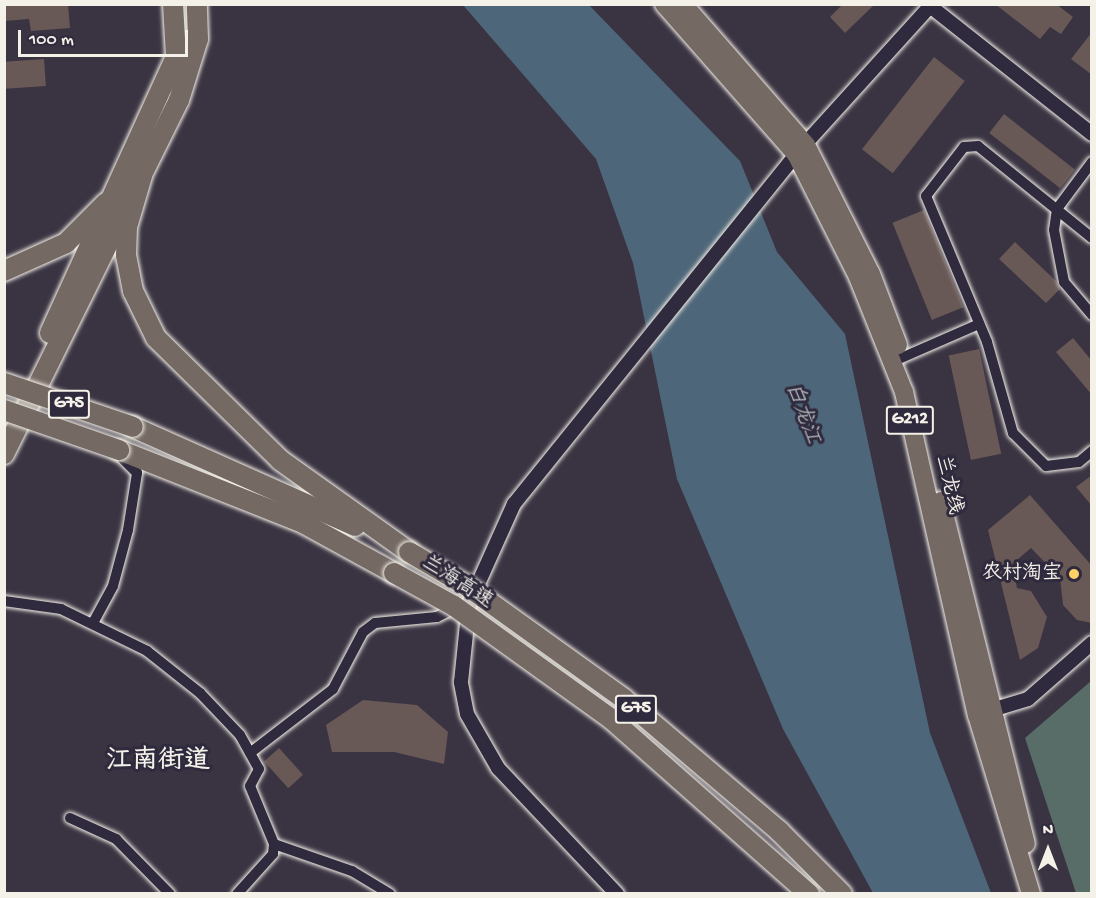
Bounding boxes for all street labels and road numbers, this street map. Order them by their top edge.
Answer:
road number: G75 [46,389,92,419]
road number: G212 [884,405,936,435]
street label: 兰龙线 [930,453,966,517]
street label: 兰海高速 [417,551,497,615]
road number: G75 [614,694,658,724]

